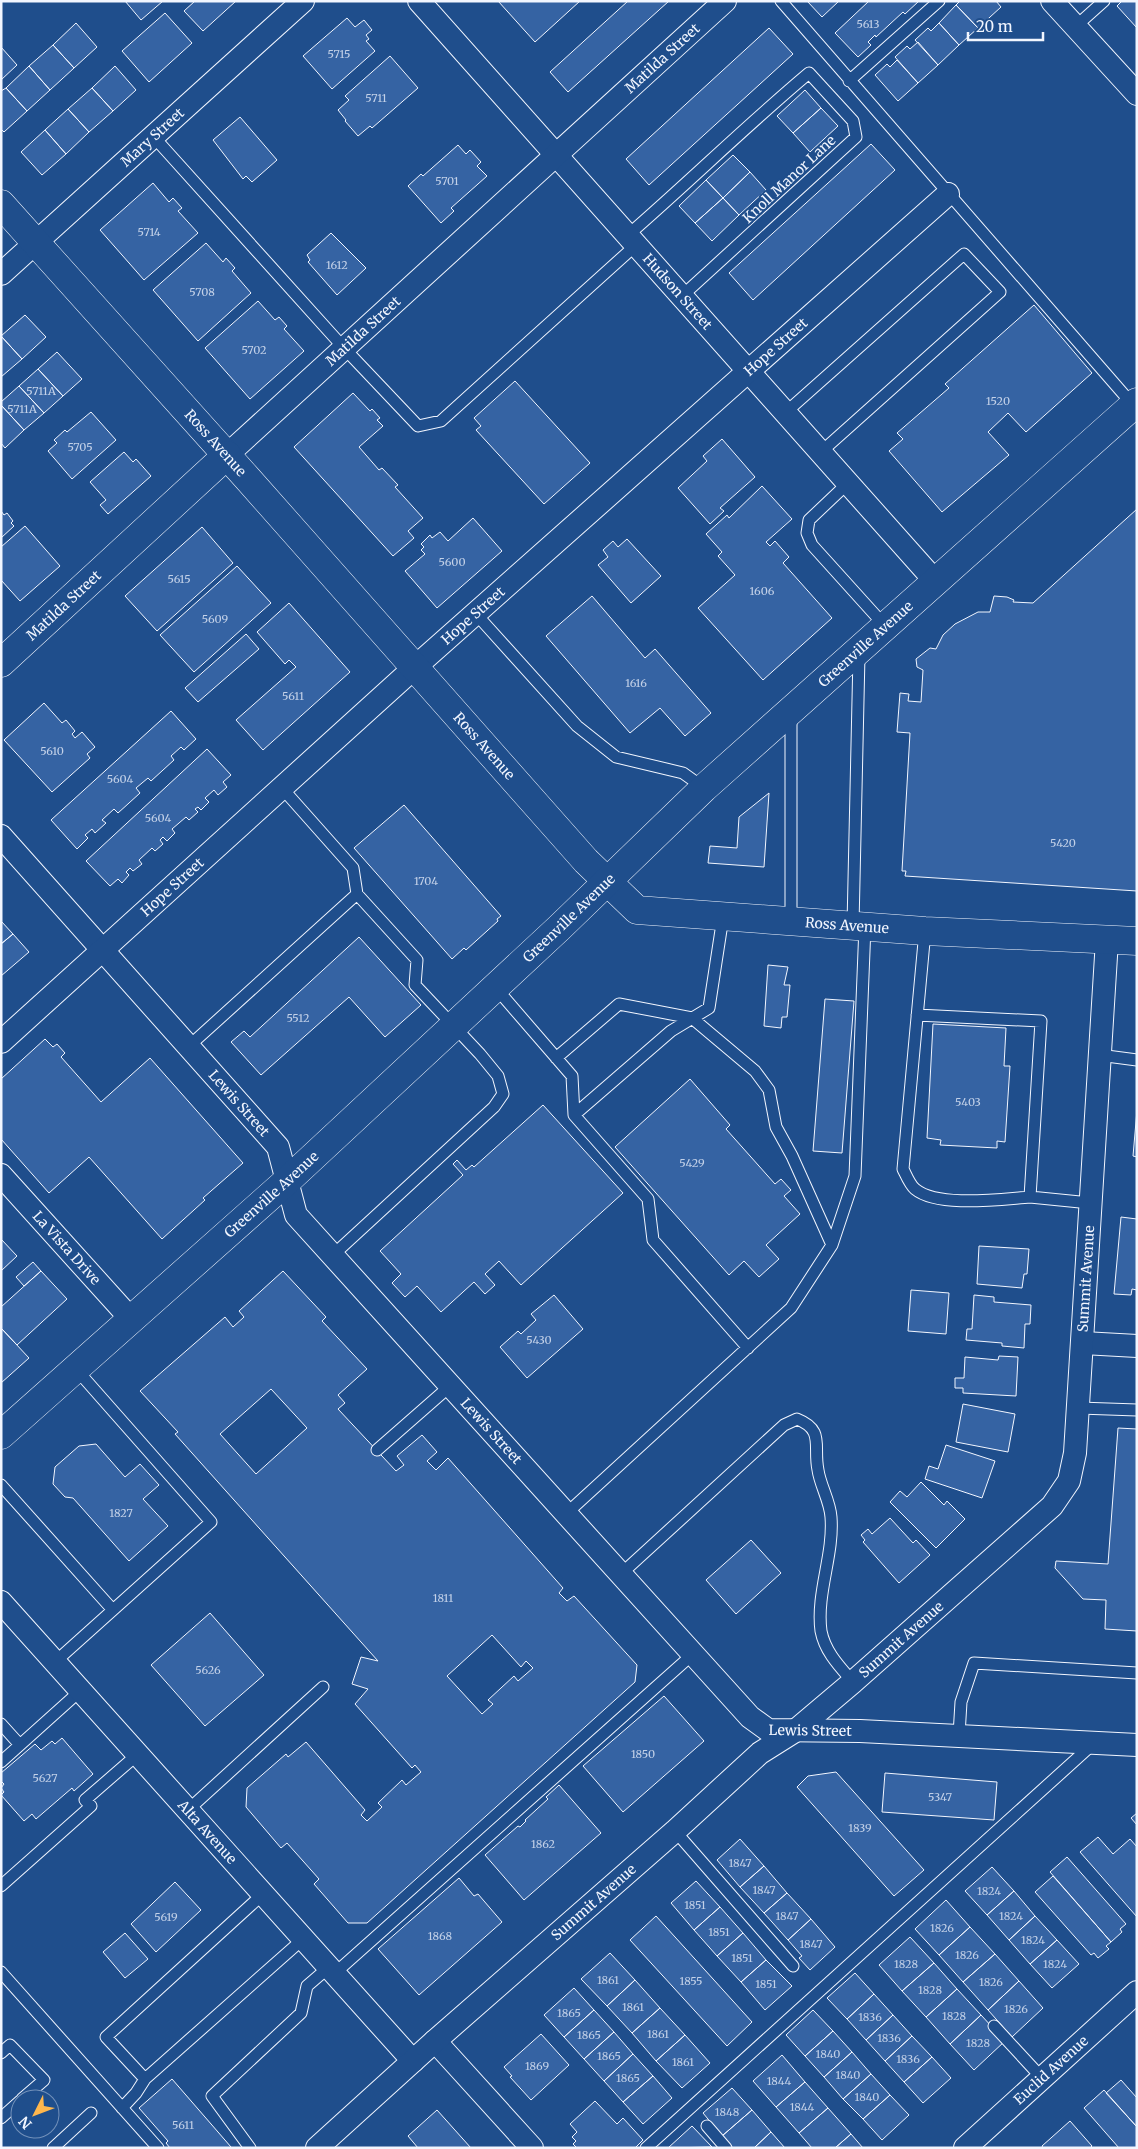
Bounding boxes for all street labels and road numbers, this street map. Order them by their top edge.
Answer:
street label: Matilda Street [621,19,704,97]
street label: Mary Street [117,104,188,171]
street label: Knoll Manor Lane [739,131,839,227]
street label: Hudson Street [639,250,717,334]
street label: Matilda Street [322,292,405,370]
street label: Hope Street [740,314,812,380]
street label: Ross Avenue [181,406,250,480]
street label: Matilda Street [22,566,105,644]
street label: Hope Street [437,582,509,649]
street label: Greenville Avenue [815,597,917,691]
street label: Ross Avenue [450,708,519,783]
street label: Hope Street [137,853,208,920]
street label: Greenville Avenue [519,870,619,966]
street label: Ross Avenue [804,913,890,937]
street label: Lewis Street [205,1066,274,1141]
street label: Greenville Avenue [221,1147,322,1241]
street label: La Vista Drive [29,1207,105,1288]
street label: Summit Avenue [1074,1225,1098,1333]
street label: Lewis Street [457,1394,526,1468]
street label: Summit Avenue [855,1597,947,1682]
street label: Lewis Street [768,1721,852,1740]
street label: Alta Avenue [173,1795,241,1868]
street label: Summit Avenue [547,1860,640,1944]
street label: Euclid Avenue [1010,2032,1092,2108]

